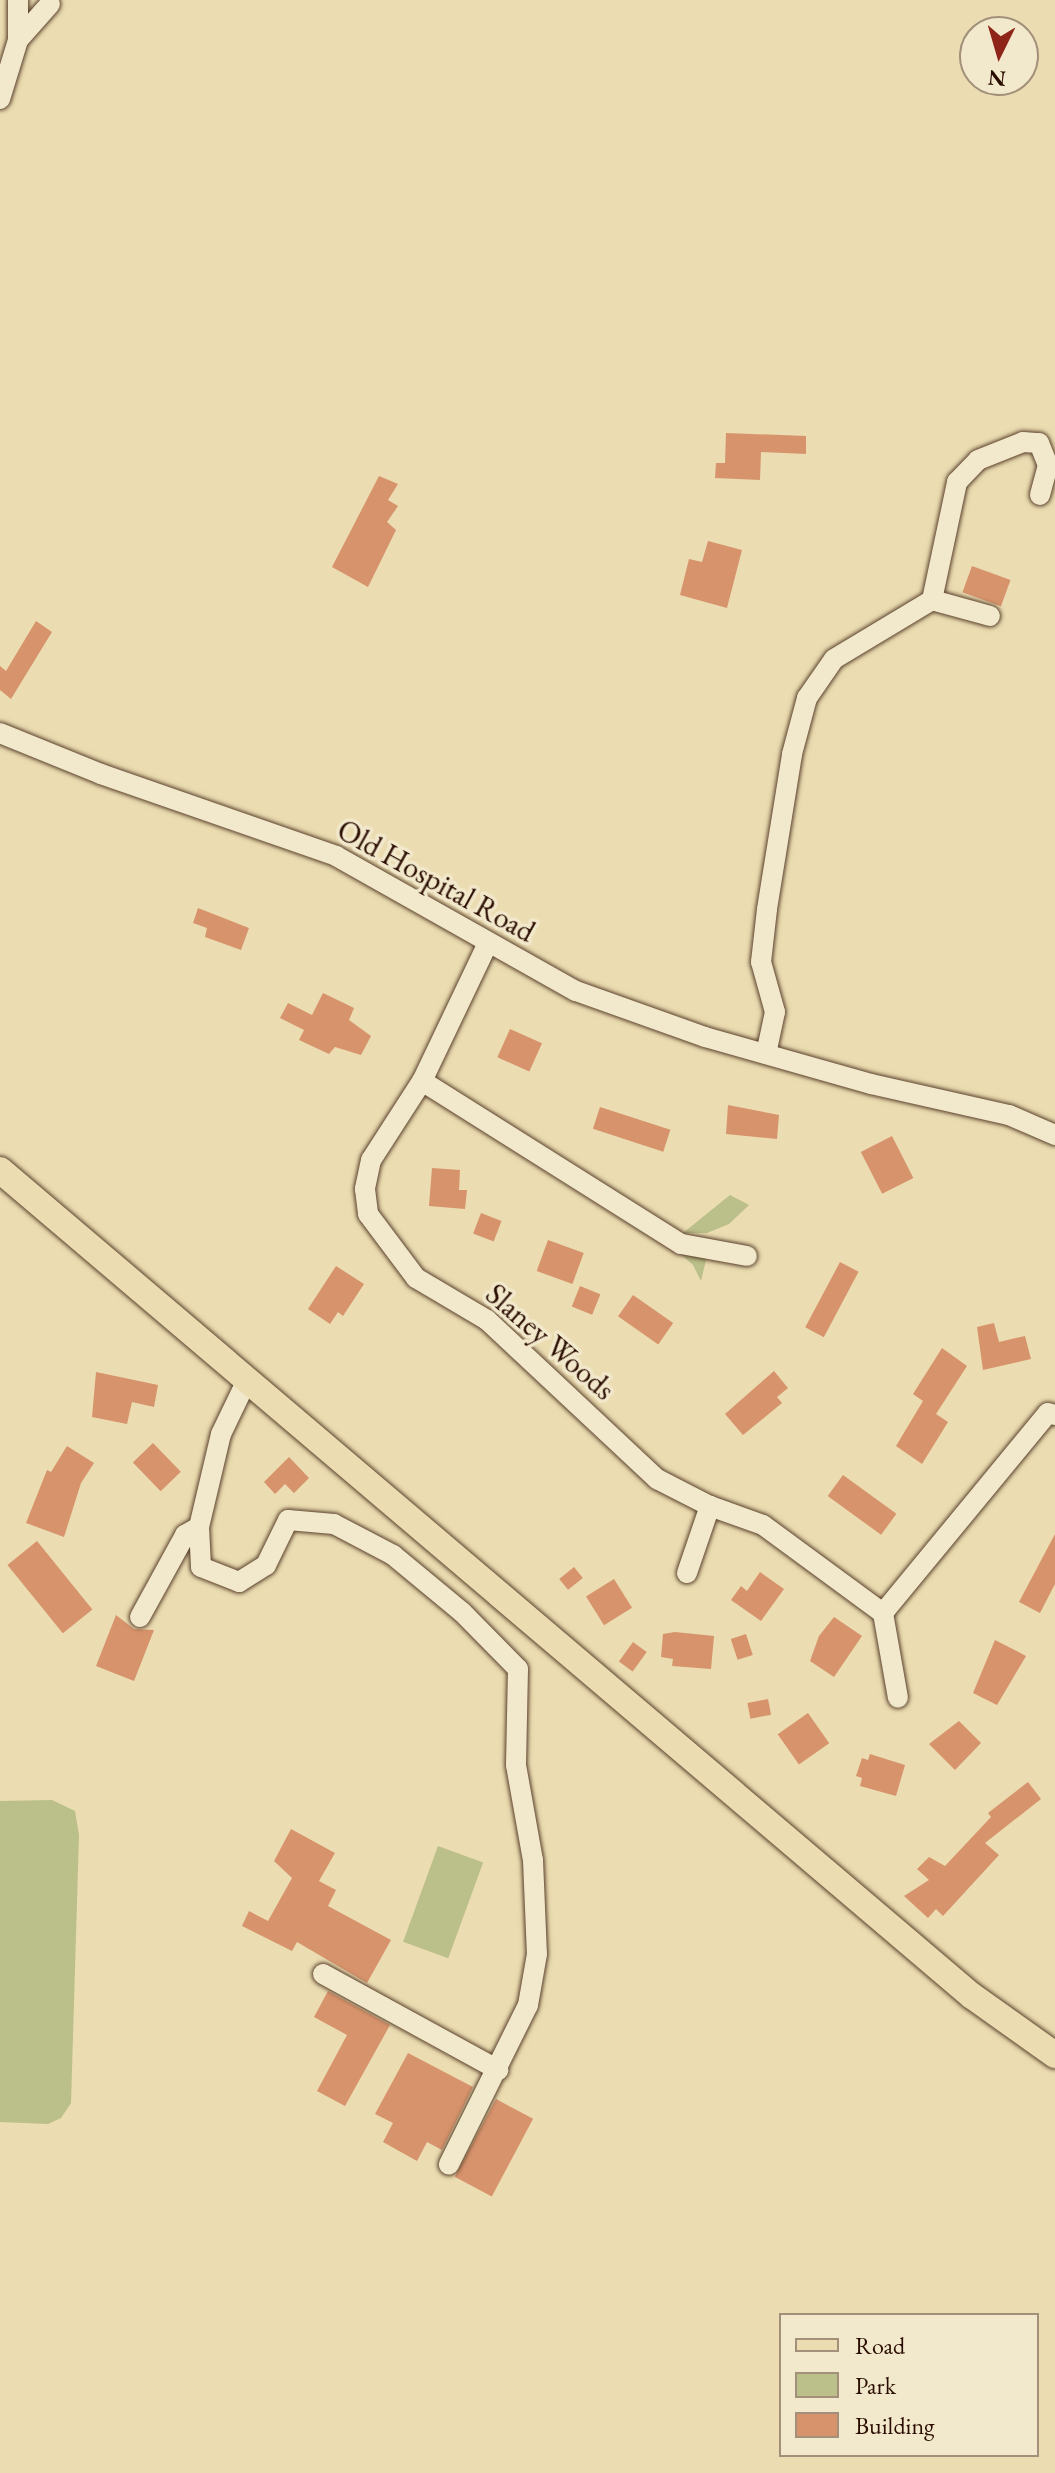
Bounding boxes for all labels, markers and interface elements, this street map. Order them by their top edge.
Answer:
north arrow [959,16,1039,96]
text: N [987,63,1007,94]
street label: Old Hospital Road [331,812,541,950]
street label: Slaney Woods [478,1276,622,1408]
legend [779,2313,1039,2457]
text: Road [855,2330,905,2361]
text: Park [855,2370,896,2401]
text: Building [855,2410,935,2441]

